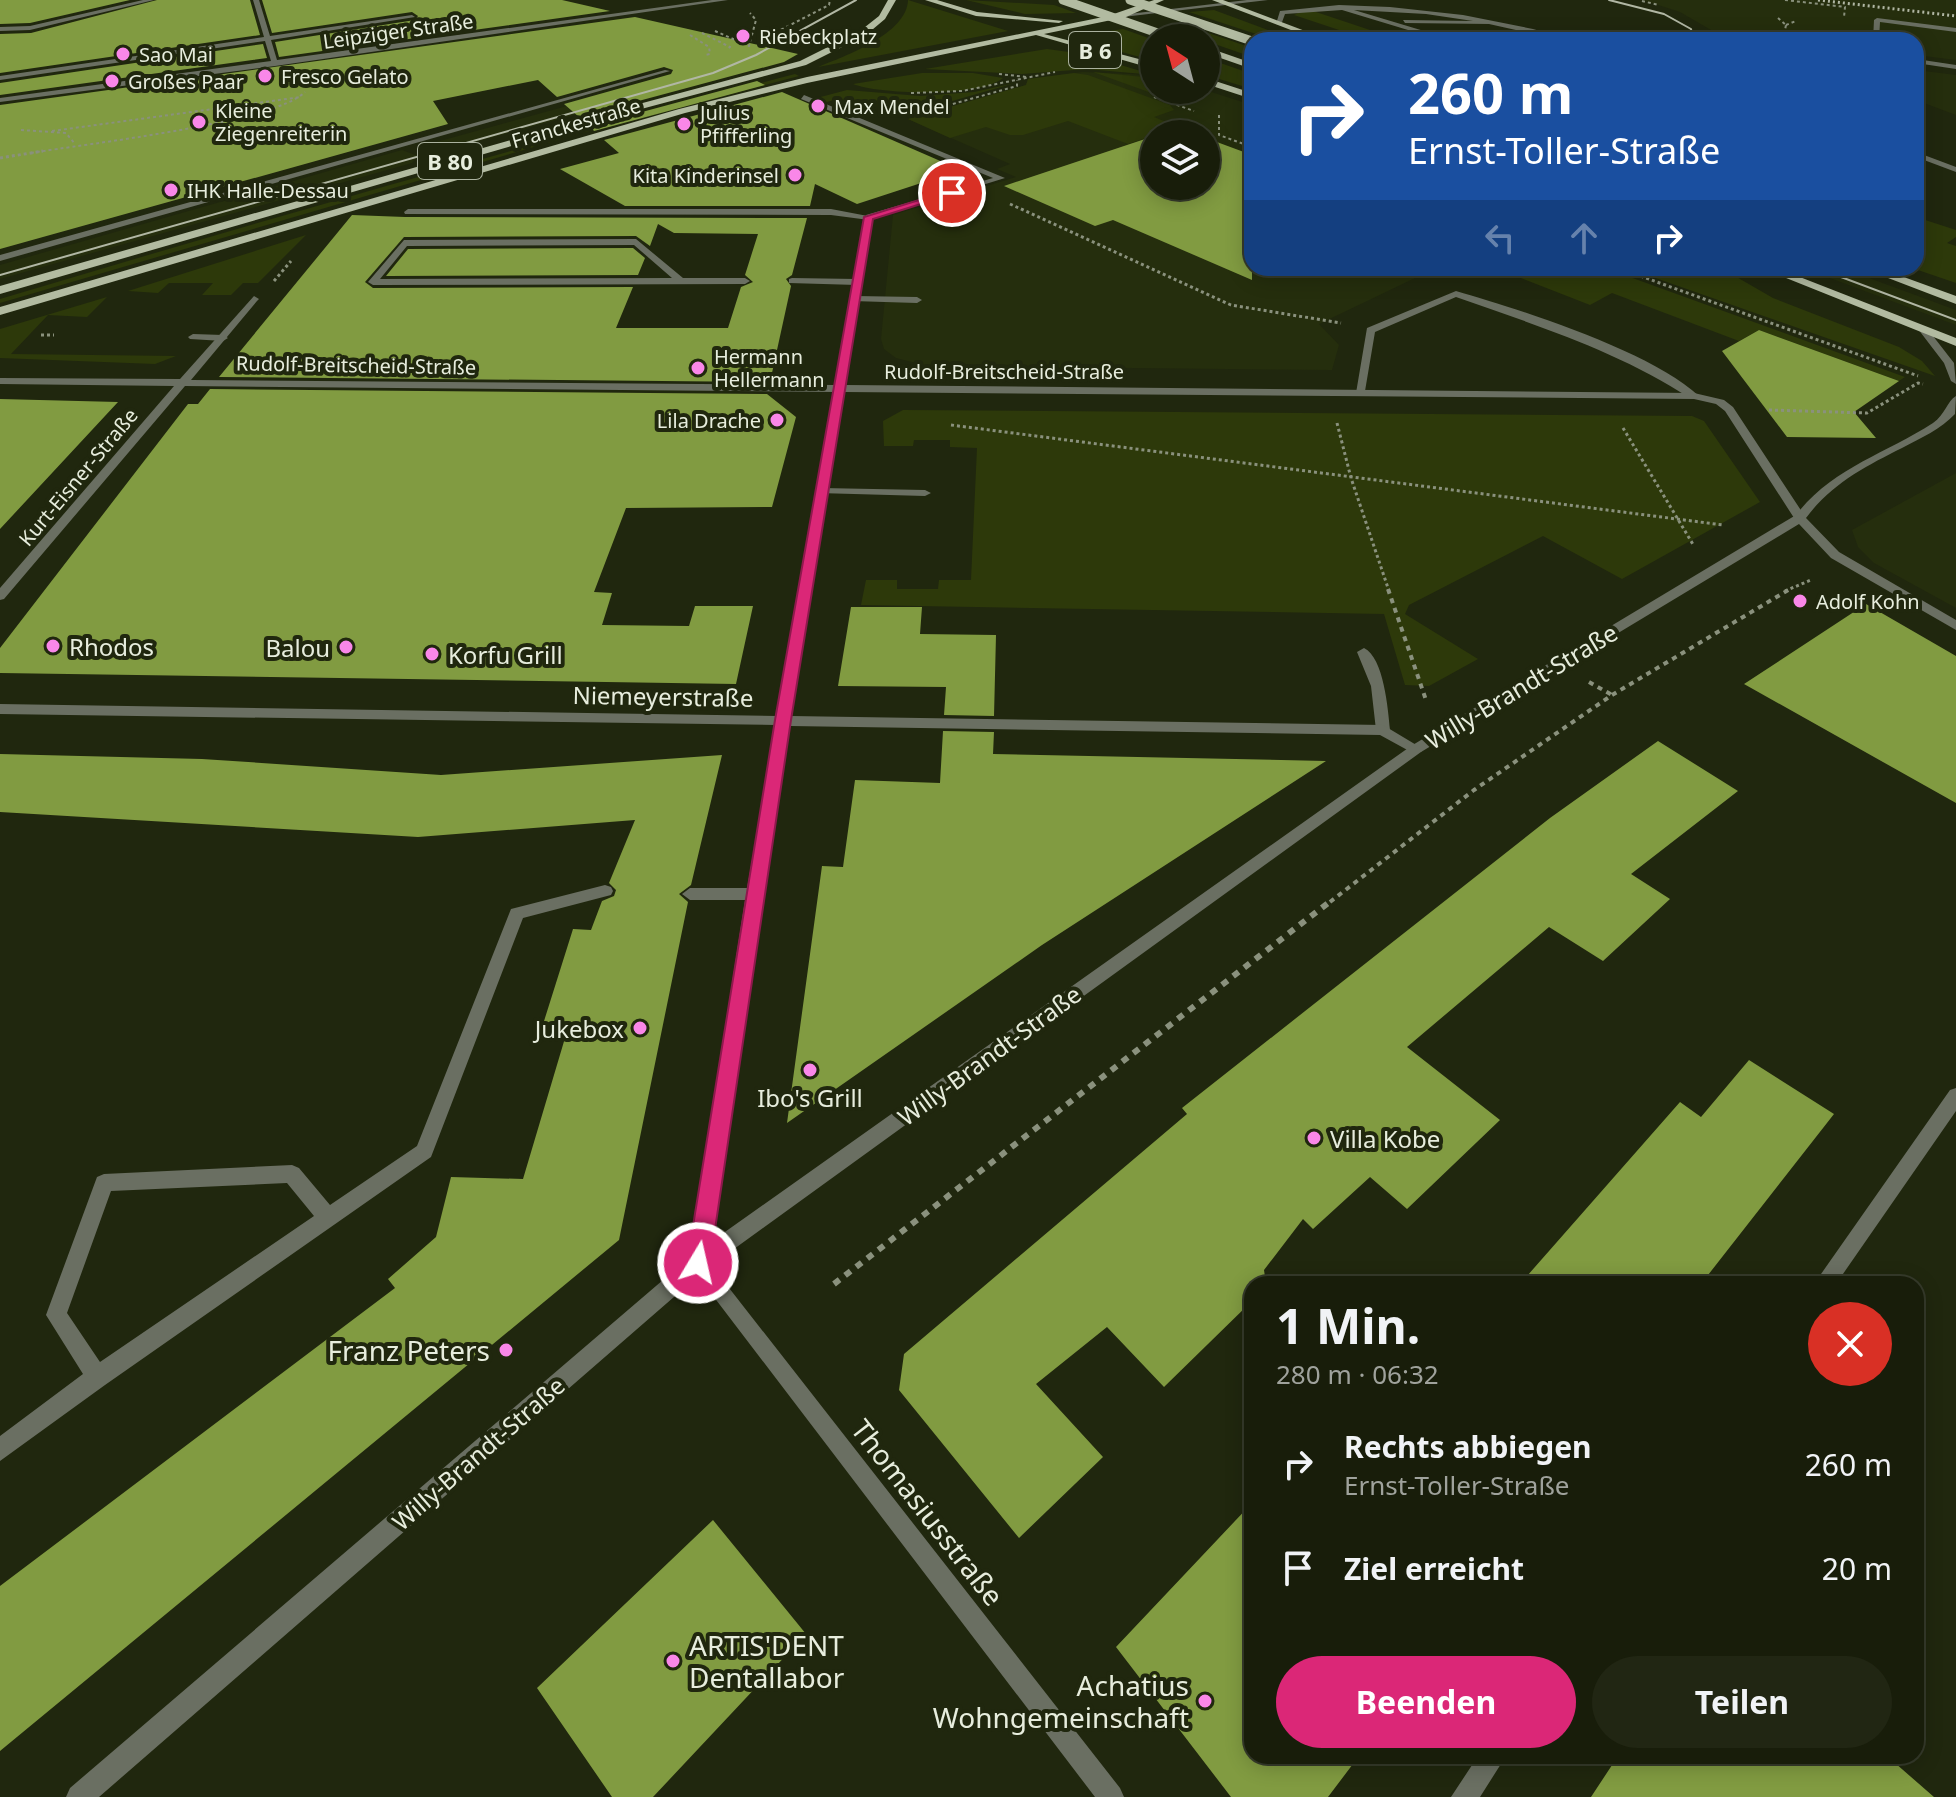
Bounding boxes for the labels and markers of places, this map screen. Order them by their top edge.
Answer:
place label: Riebeckplatz [759,23,877,50]
marker: Riebeckplatz [734,27,752,45]
place label: Sao Mai [139,41,213,68]
marker: Sao Mai [114,45,132,63]
place label: Fresco Gelato [281,63,409,90]
marker: Fresco Gelato [256,67,274,85]
place label: Großes Paar [128,68,244,95]
marker: Großes Paar [103,72,121,90]
place label: Max Mendel [834,93,950,120]
place label: Kleine Ziegenreiterin [215,97,347,147]
marker: Max Mendel [809,97,827,115]
place label: Julius Pfifferling [698,99,792,149]
marker: Kleine Ziegenreiterin [190,113,208,131]
marker: Julius Pfifferling [675,115,693,133]
pin [918,159,986,227]
place label: Kita Kinderinsel [633,162,779,189]
marker: Kita Kinderinsel [786,166,804,184]
place label: IHK Halle-Dessau [187,177,349,204]
marker: IHK Halle-Dessau [162,181,180,199]
place label: Hermann Hellermann [714,343,825,393]
marker: Hermann Hellermann [689,359,707,377]
place label: Lila Drache [657,407,761,434]
marker: Lila Drache [768,411,786,429]
place label: Adolf Kohn [1816,588,1920,615]
marker: Adolf Kohn [1791,592,1809,610]
place label: Rhodos [69,630,154,663]
place label: Balou [265,631,330,664]
marker: Rhodos [44,637,62,655]
marker: Balou [337,638,355,656]
place label: Korfu Grill [448,638,563,671]
marker: Korfu Grill [423,645,441,663]
place label: Jukebox [533,1012,624,1045]
marker: Jukebox [631,1019,649,1037]
marker: Ibo's Grill [801,1061,819,1079]
place label: Ibo's Grill [757,1081,863,1114]
place label: Villa Kobe [1330,1122,1440,1155]
marker: Villa Kobe [1305,1129,1323,1147]
place label: Franz Peters [327,1331,490,1369]
marker: Franz Peters [497,1341,515,1359]
place label: ARTIS'DENT Dentallabor [689,1626,845,1696]
marker: ARTIS'DENT Dentallabor [664,1652,682,1670]
place label: Achatius Wohngemeinschaft [933,1666,1189,1736]
marker: Achatius Wohngemeinschaft [1196,1692,1214,1710]

